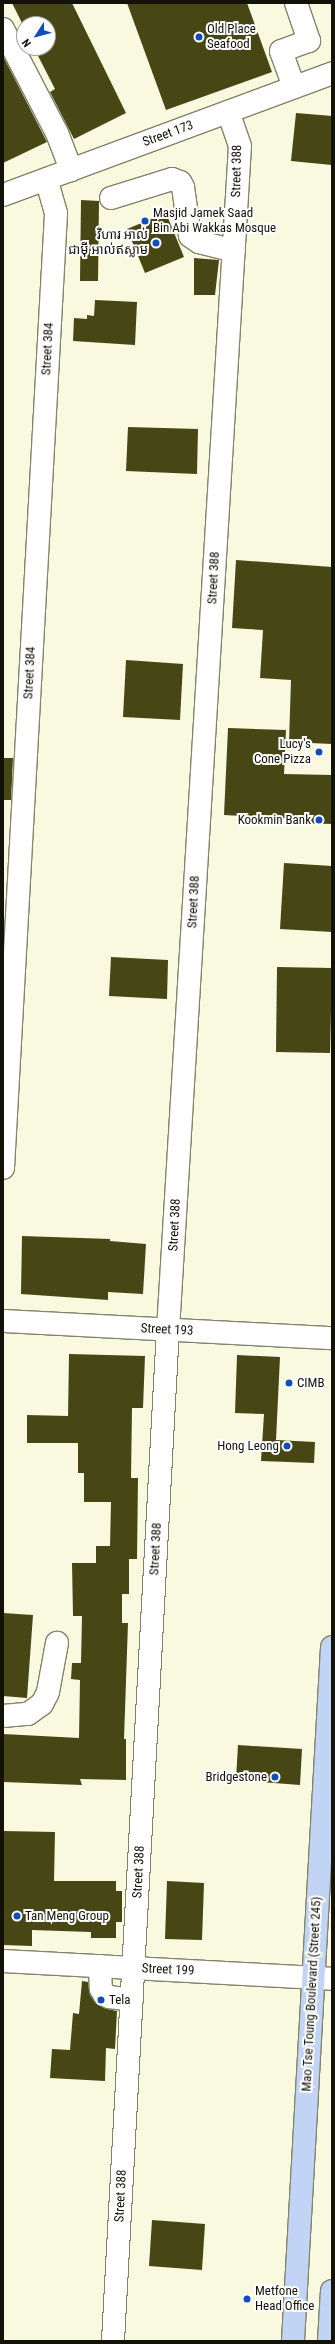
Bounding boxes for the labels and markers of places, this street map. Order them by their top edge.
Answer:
place label: Old Place Seafood [207,22,256,53]
marker: Old Place Seafood [194,32,204,42]
place label: Masjid Jamek Saad Bin Abi Wakkas Mosque [153,206,276,237]
marker: Masjid Jamek Saad Bin Abi Wakkas Mosque [140,216,150,226]
place label: វិហារ អាល់ ជាម៉ី អាល់ឥស្លាម [68,228,148,259]
marker: វិហារ អាល់ ជាម៉ី អាល់ឥស្លាម [151,238,161,248]
place label: Lucy's Cone Pizza [254,737,311,768]
marker: Lucy's Cone Pizza [314,747,324,757]
place label: Kookmin Bank [238,812,311,828]
marker: Kookmin Bank [314,815,324,825]
place label: CIMB [297,1375,325,1391]
marker: CIMB [284,1378,294,1388]
place label: Hong Leong [217,1438,279,1454]
marker: Hong Leong [282,1441,292,1451]
place label: Bridgestone [205,1769,267,1785]
marker: Bridgestone [270,1772,280,1782]
place label: Tan Meng Group [25,1908,109,1924]
marker: Tan Meng Group [12,1911,22,1921]
place label: Tela [109,1992,130,2008]
marker: Tela [96,1995,106,2005]
place label: Metfone Head Office [255,2284,314,2315]
marker: Metfone Head Office [242,2294,252,2304]

